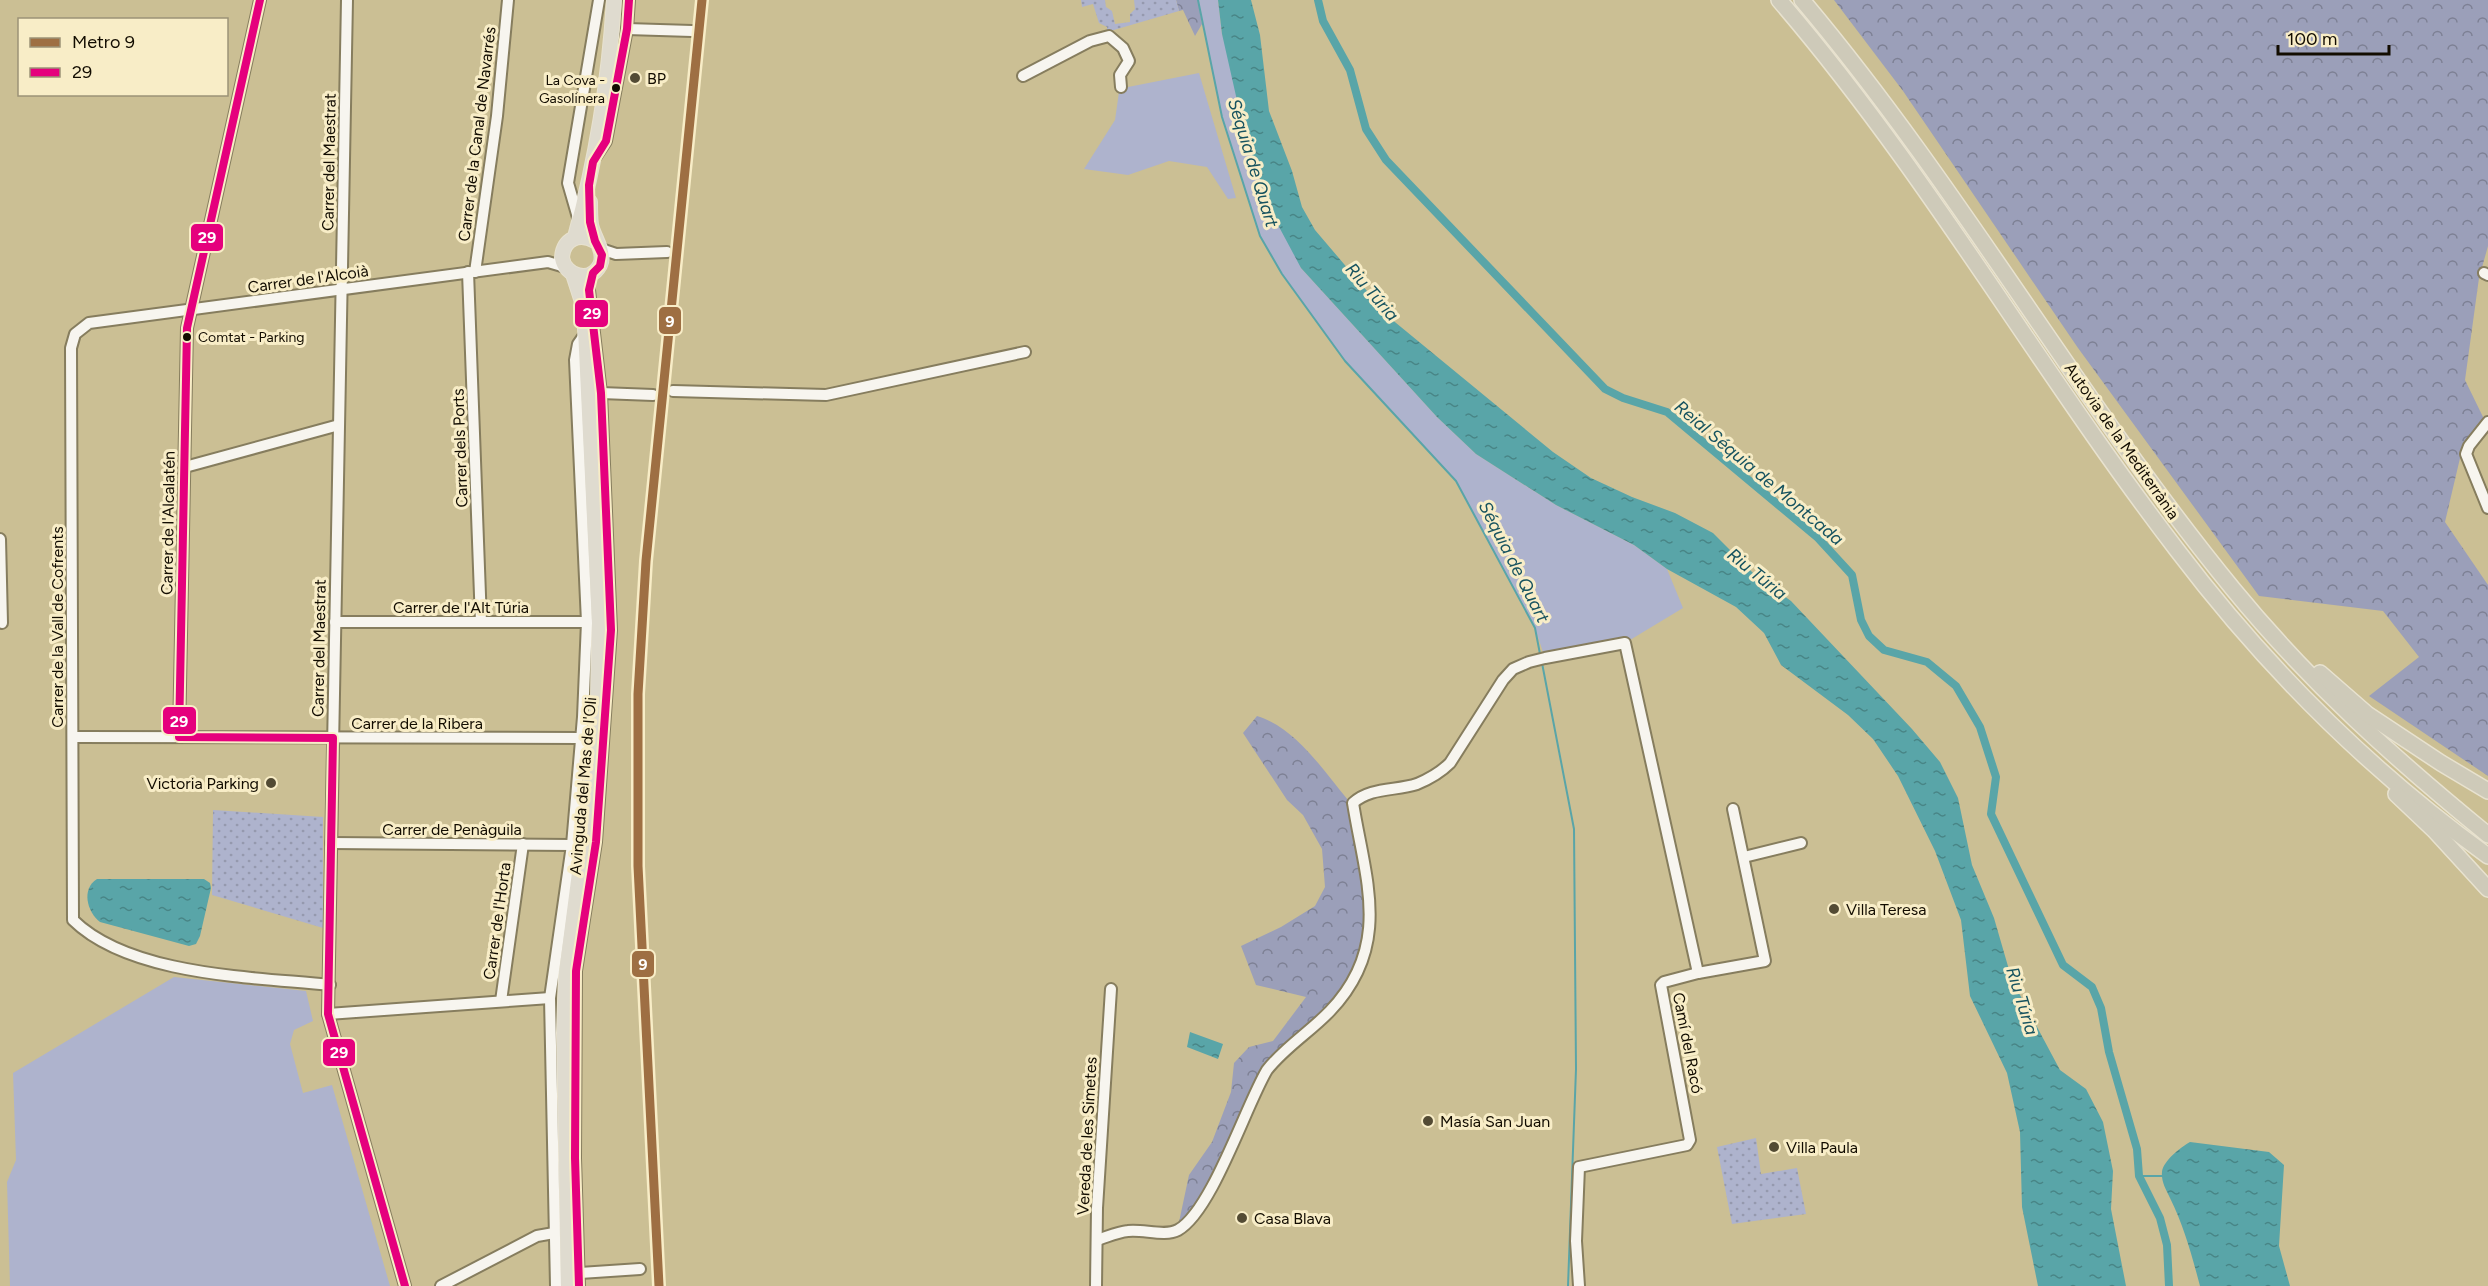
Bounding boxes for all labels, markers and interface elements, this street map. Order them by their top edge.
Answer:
legend [18,18,228,96]
scale bar [2278,18,2389,56]
street label: Carrer de la Canal de Navarrés [454,25,500,243]
text: 100 m [2287,28,2337,50]
text: Metro 9 [72,31,135,53]
text: 29 [72,61,92,83]
place label: BP [647,69,666,88]
marker: BP [628,71,642,85]
place label: La Cova - Gasolinera [539,72,605,107]
marker: La Cova - Gasolinera [610,82,622,94]
street label: Carrer del Maestrat [318,93,340,231]
water label: Séquia de Quart [1223,96,1283,230]
line badge: 29 [190,223,224,252]
text: 29 [198,228,216,247]
water label: Riu Túria [1341,258,1404,326]
street label: Carrer de l'Alcoià [246,261,370,297]
line badge: 29 [574,299,609,328]
text: 29 [583,304,601,323]
line badge: 9 [658,306,682,335]
text: 9 [665,312,675,331]
place label: Comtat - Parking [198,329,304,346]
marker: Comtat - Parking [181,331,193,343]
street label: Autovia de la Mediterrània [2061,359,2183,523]
street label: Carrer dels Ports [448,388,472,508]
water label: Reial Séquia de Montcada [1670,396,1848,551]
street label: Carrer de l'Alcalatén [157,451,179,595]
water label: Séquia de Quart [1474,498,1554,626]
street label: Carrer de la Vall de Cofrents [48,526,67,728]
water label: Riu Túria [1723,543,1791,605]
street label: Carrer del Maestrat [308,579,330,717]
street label: Carrer de l'Alt Túria [393,598,529,617]
street label: Avinguda del Mas de l'Oli [566,696,600,876]
line badge: 29 [162,706,197,735]
text: 29 [170,712,188,731]
street label: Carrer de la Ribera [351,714,483,733]
place label: Victoria Parking [147,774,259,793]
marker: Victoria Parking [264,776,278,790]
street label: Carrer de Penàguila [382,820,522,839]
street label: Carrer de l'Horta [479,861,515,981]
place label: Villa Teresa [1846,900,1926,919]
marker: Villa Teresa [1827,902,1841,916]
line badge: 9 [631,950,655,978]
text: 9 [638,955,648,974]
water label: Riu Túria [2001,964,2043,1038]
street label: Camí del Racó [1669,991,1707,1095]
line badge: 29 [322,1038,356,1067]
text: 29 [330,1043,348,1062]
street label: Vereda de les Simetes [1073,1056,1101,1216]
place label: Masía San Juan [1440,1112,1550,1131]
marker: Masía San Juan [1421,1114,1435,1128]
place label: Villa Paula [1786,1138,1858,1157]
marker: Villa Paula [1767,1140,1781,1154]
place label: Casa Blava [1254,1209,1331,1228]
marker: Casa Blava [1235,1211,1249,1225]

